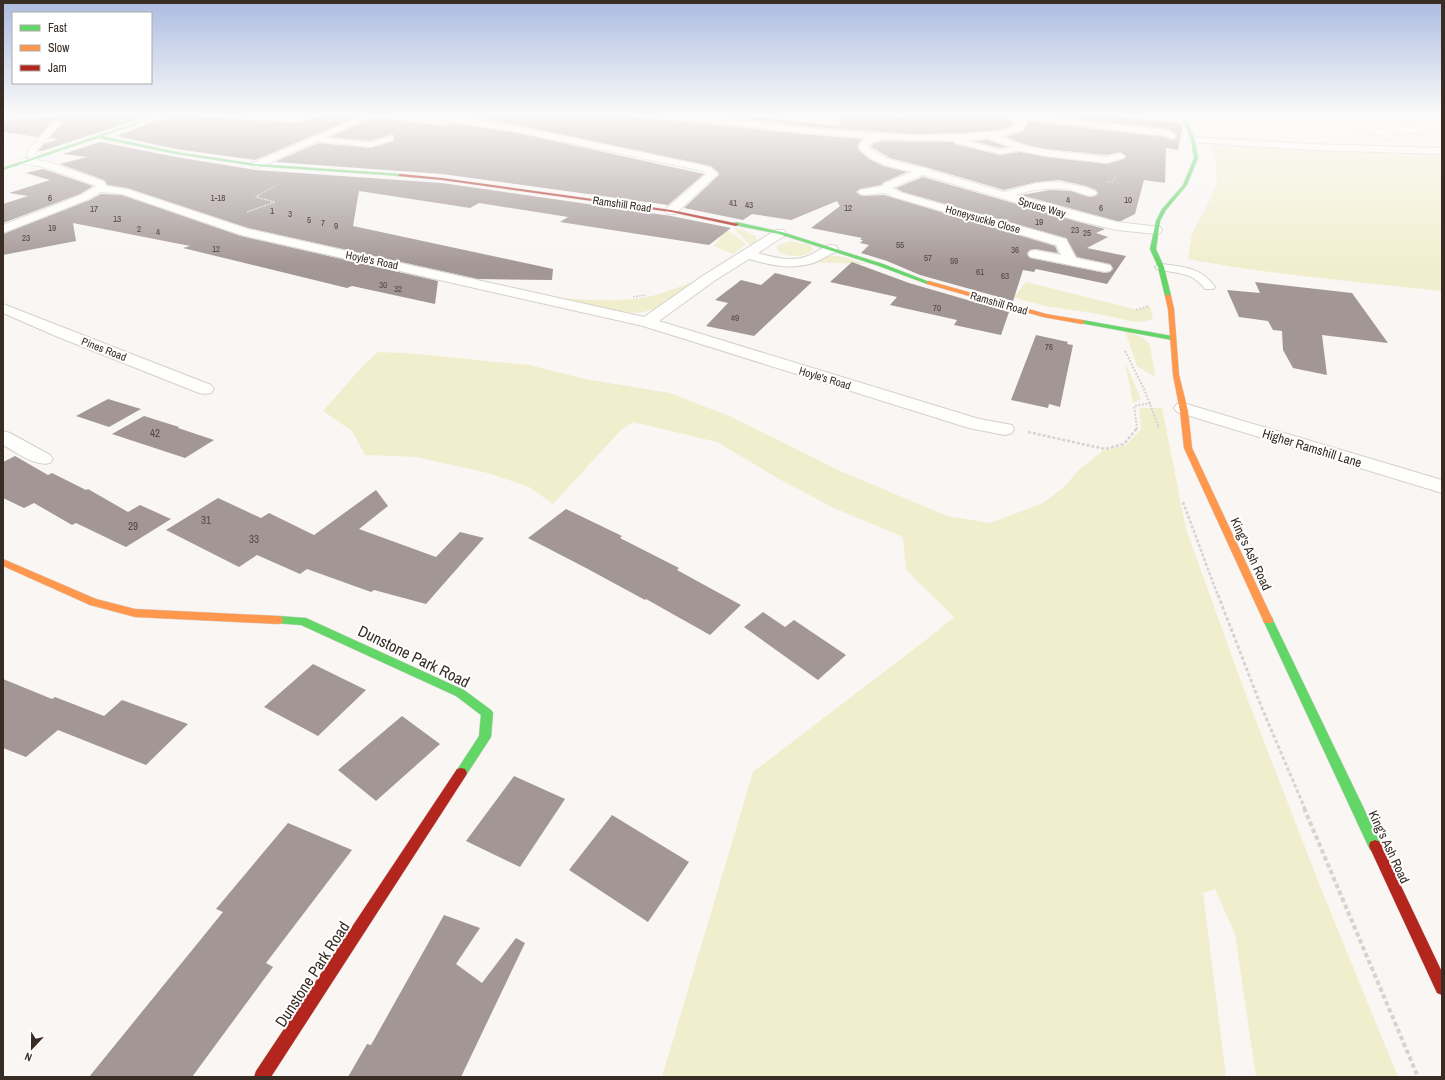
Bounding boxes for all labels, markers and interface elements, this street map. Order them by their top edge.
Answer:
legend [12,12,152,84]
text: Fast [48,20,67,36]
text: Slow [48,40,70,56]
text: Jam [48,60,67,76]
house number: 6 [48,192,52,204]
house number: 1-18 [211,192,225,204]
street label: Ramshill Road [592,193,652,215]
street label: Spruce Way [1017,194,1068,221]
house number: 4 [1066,194,1070,206]
house number: 10 [1124,194,1132,206]
house number: 41 [729,197,737,209]
house number: 43 [745,199,753,211]
house number: 12 [844,202,852,214]
street label: Honeysuckle Close [944,202,1022,236]
house number: 6 [1099,202,1103,214]
house number: 17 [90,203,98,215]
house number: 1 [270,205,274,217]
house number: 3 [288,208,292,220]
house number: 13 [113,213,121,225]
house number: 5 [307,214,311,226]
house number: 19 [1035,216,1043,228]
house number: 7 [321,217,325,229]
house number: 9 [334,220,338,232]
house number: 19 [48,222,56,234]
house number: 2 [137,223,141,235]
house number: 23 [1071,224,1079,236]
house number: 4 [156,226,160,238]
house number: 25 [1083,227,1091,239]
house number: 23 [22,232,30,244]
house number: 55 [896,239,904,251]
house number: 12 [212,243,220,255]
house number: 36 [1011,244,1019,256]
street label: Hoyle's Road [344,248,400,272]
house number: 57 [924,252,932,264]
house number: 59 [950,255,958,267]
house number: 61 [976,266,984,278]
house number: 63 [1001,270,1009,282]
house number: 30 [379,279,387,291]
house number: 32 [394,283,402,295]
street label: Ramshill Road [969,288,1029,318]
house number: 70 [933,302,941,314]
house number: 49 [731,312,739,324]
street label: Pines Road [79,334,129,364]
house number: 76 [1045,341,1053,353]
street label: Hoyle's Road [797,364,853,392]
street label: Higher Ramshill Lane [1260,425,1364,471]
house number: 42 [150,426,160,440]
house number: 31 [201,513,211,527]
street label: King's Ash Road [1227,515,1275,593]
house number: 29 [128,519,138,533]
house number: 33 [249,532,259,546]
street label: Dunstone Park Road [354,619,474,693]
street label: King's Ash Road [1365,808,1413,886]
street label: Dunstone Park Road [270,917,354,1031]
north arrow [12,1028,52,1068]
text: N [23,1050,34,1065]

